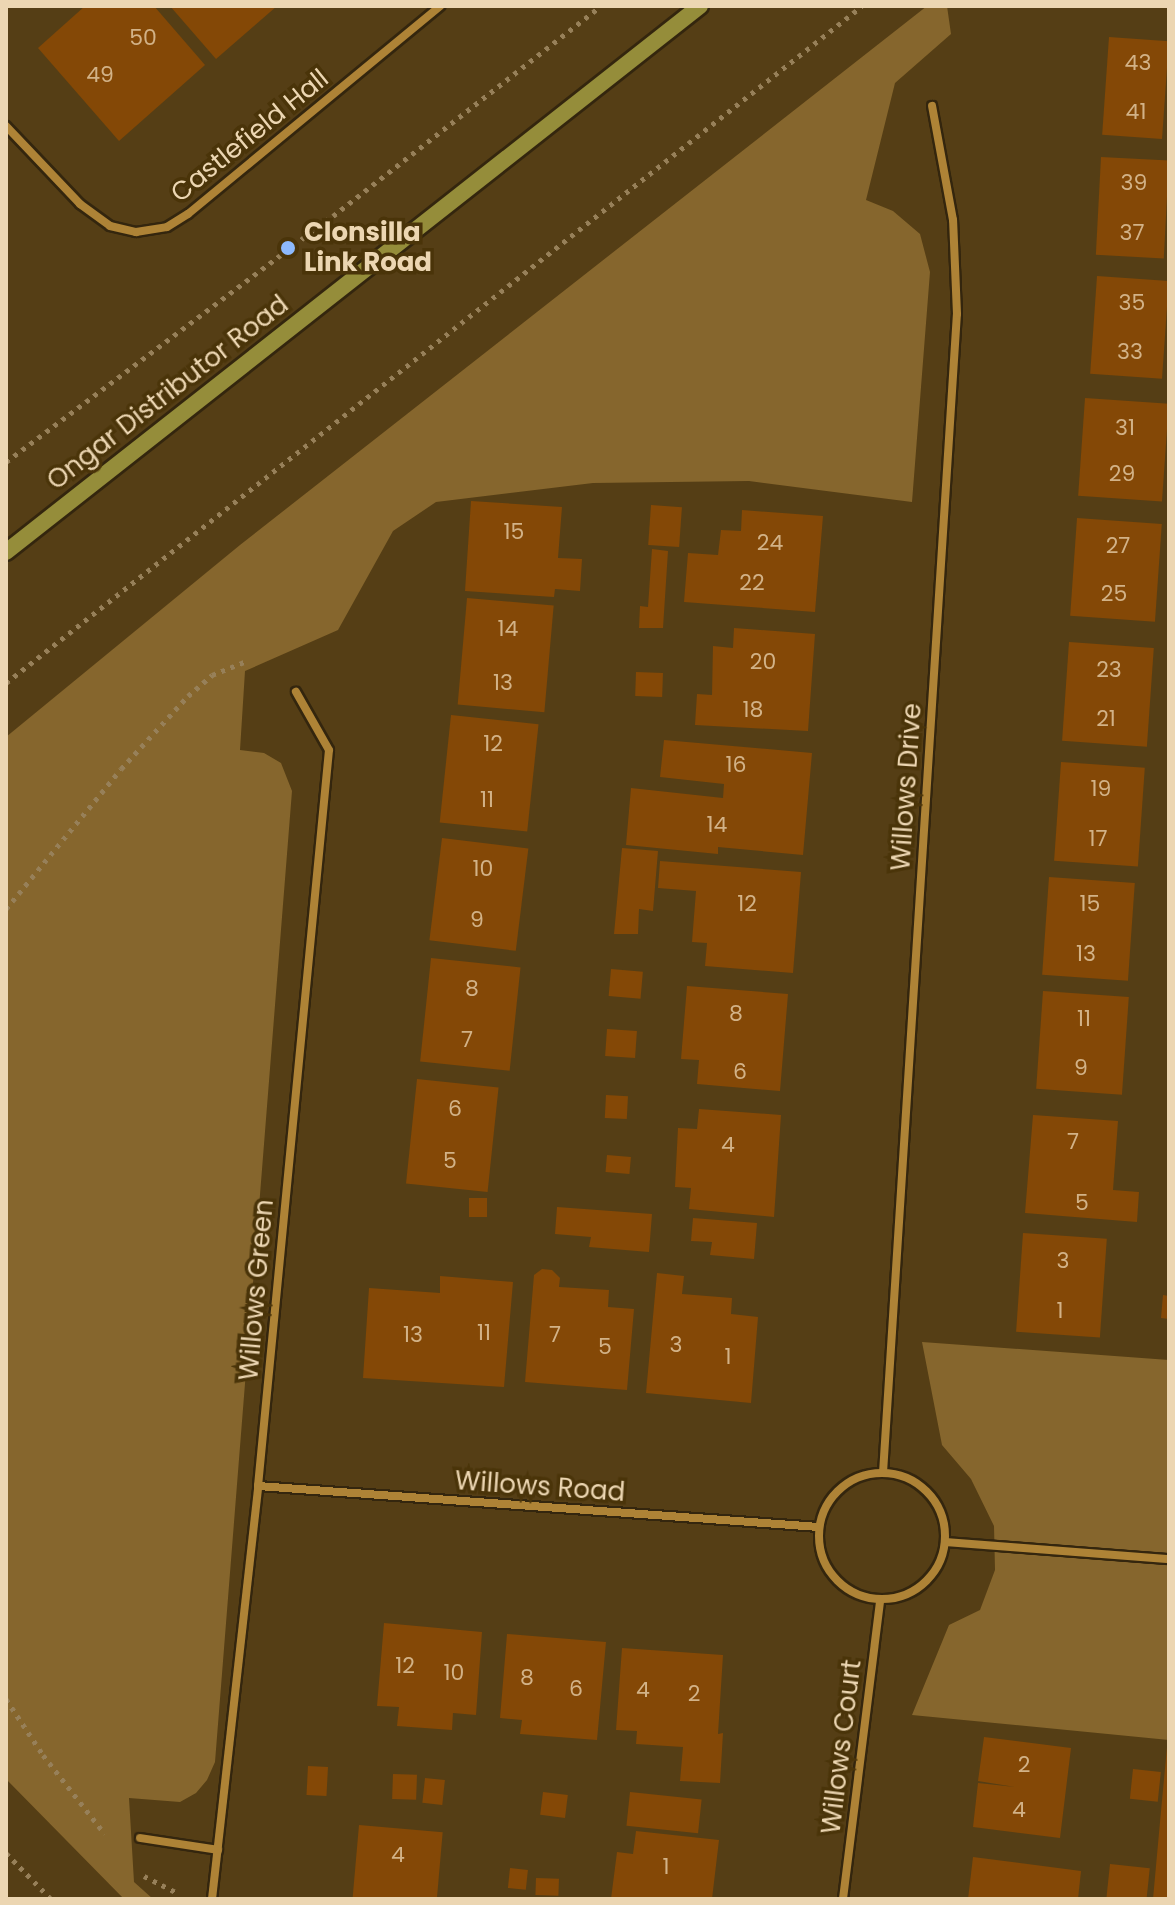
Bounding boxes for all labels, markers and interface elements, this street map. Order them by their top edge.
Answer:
house number: 50 [129,25,157,51]
house number: 43 [1125,50,1151,76]
house number: 49 [86,62,114,88]
street label: Castlefield Hall [165,63,335,209]
house number: 41 [1126,99,1146,125]
house number: 39 [1121,170,1147,196]
place label: Clonsilla Link Road [304,217,432,278]
house number: 37 [1120,220,1144,246]
marker: Clonsilla Link Road [279,239,297,257]
street label: Ongar Distributor Road [41,289,295,497]
house number: 35 [1119,290,1145,316]
house number: 33 [1117,339,1143,365]
house number: 31 [1115,415,1135,441]
house number: 29 [1109,461,1135,487]
house number: 15 [504,519,524,545]
house number: 24 [757,530,783,556]
house number: 27 [1106,533,1130,559]
house number: 22 [739,570,765,596]
house number: 25 [1101,581,1127,607]
house number: 14 [498,616,518,642]
house number: 20 [750,649,776,675]
house number: 23 [1096,657,1122,683]
house number: 13 [493,670,513,696]
house number: 18 [743,697,763,723]
street label: Willows Drive [886,702,928,872]
house number: 21 [1096,706,1116,732]
house number: 12 [483,731,503,757]
house number: 16 [725,752,747,778]
house number: 19 [1091,776,1111,802]
house number: 11 [480,787,494,813]
house number: 14 [707,812,727,838]
house number: 17 [1088,826,1108,852]
house number: 10 [473,856,493,882]
house number: 12 [737,891,757,917]
house number: 15 [1080,891,1100,917]
house number: 9 [470,907,484,933]
house number: 13 [1076,941,1096,967]
house number: 8 [465,976,479,1002]
house number: 8 [729,1001,743,1027]
house number: 11 [1077,1006,1091,1032]
house number: 7 [461,1027,473,1053]
house number: 9 [1074,1055,1088,1081]
house number: 6 [733,1059,747,1085]
house number: 6 [448,1096,462,1122]
house number: 7 [1067,1129,1079,1155]
house number: 4 [721,1132,735,1158]
house number: 5 [443,1148,457,1174]
house number: 5 [1075,1190,1089,1216]
street label: Willows Green [234,1198,280,1382]
house number: 3 [1057,1248,1069,1274]
house number: 1 [1056,1298,1064,1324]
house number: 11 [477,1320,491,1346]
house number: 13 [403,1322,423,1348]
house number: 7 [549,1322,561,1348]
house number: 3 [670,1332,682,1358]
house number: 5 [598,1334,612,1360]
house number: 1 [724,1344,732,1370]
street label: Willows Road [454,1465,626,1509]
house number: 12 [395,1653,415,1679]
street label: Willows Court [816,1658,868,1836]
house number: 10 [444,1660,464,1686]
house number: 8 [520,1665,534,1691]
house number: 6 [569,1676,583,1702]
house number: 4 [636,1677,650,1703]
house number: 2 [688,1681,700,1707]
house number: 2 [1018,1752,1030,1778]
house number: 4 [1012,1797,1026,1823]
house number: 4 [391,1842,405,1868]
house number: 1 [662,1854,670,1880]

